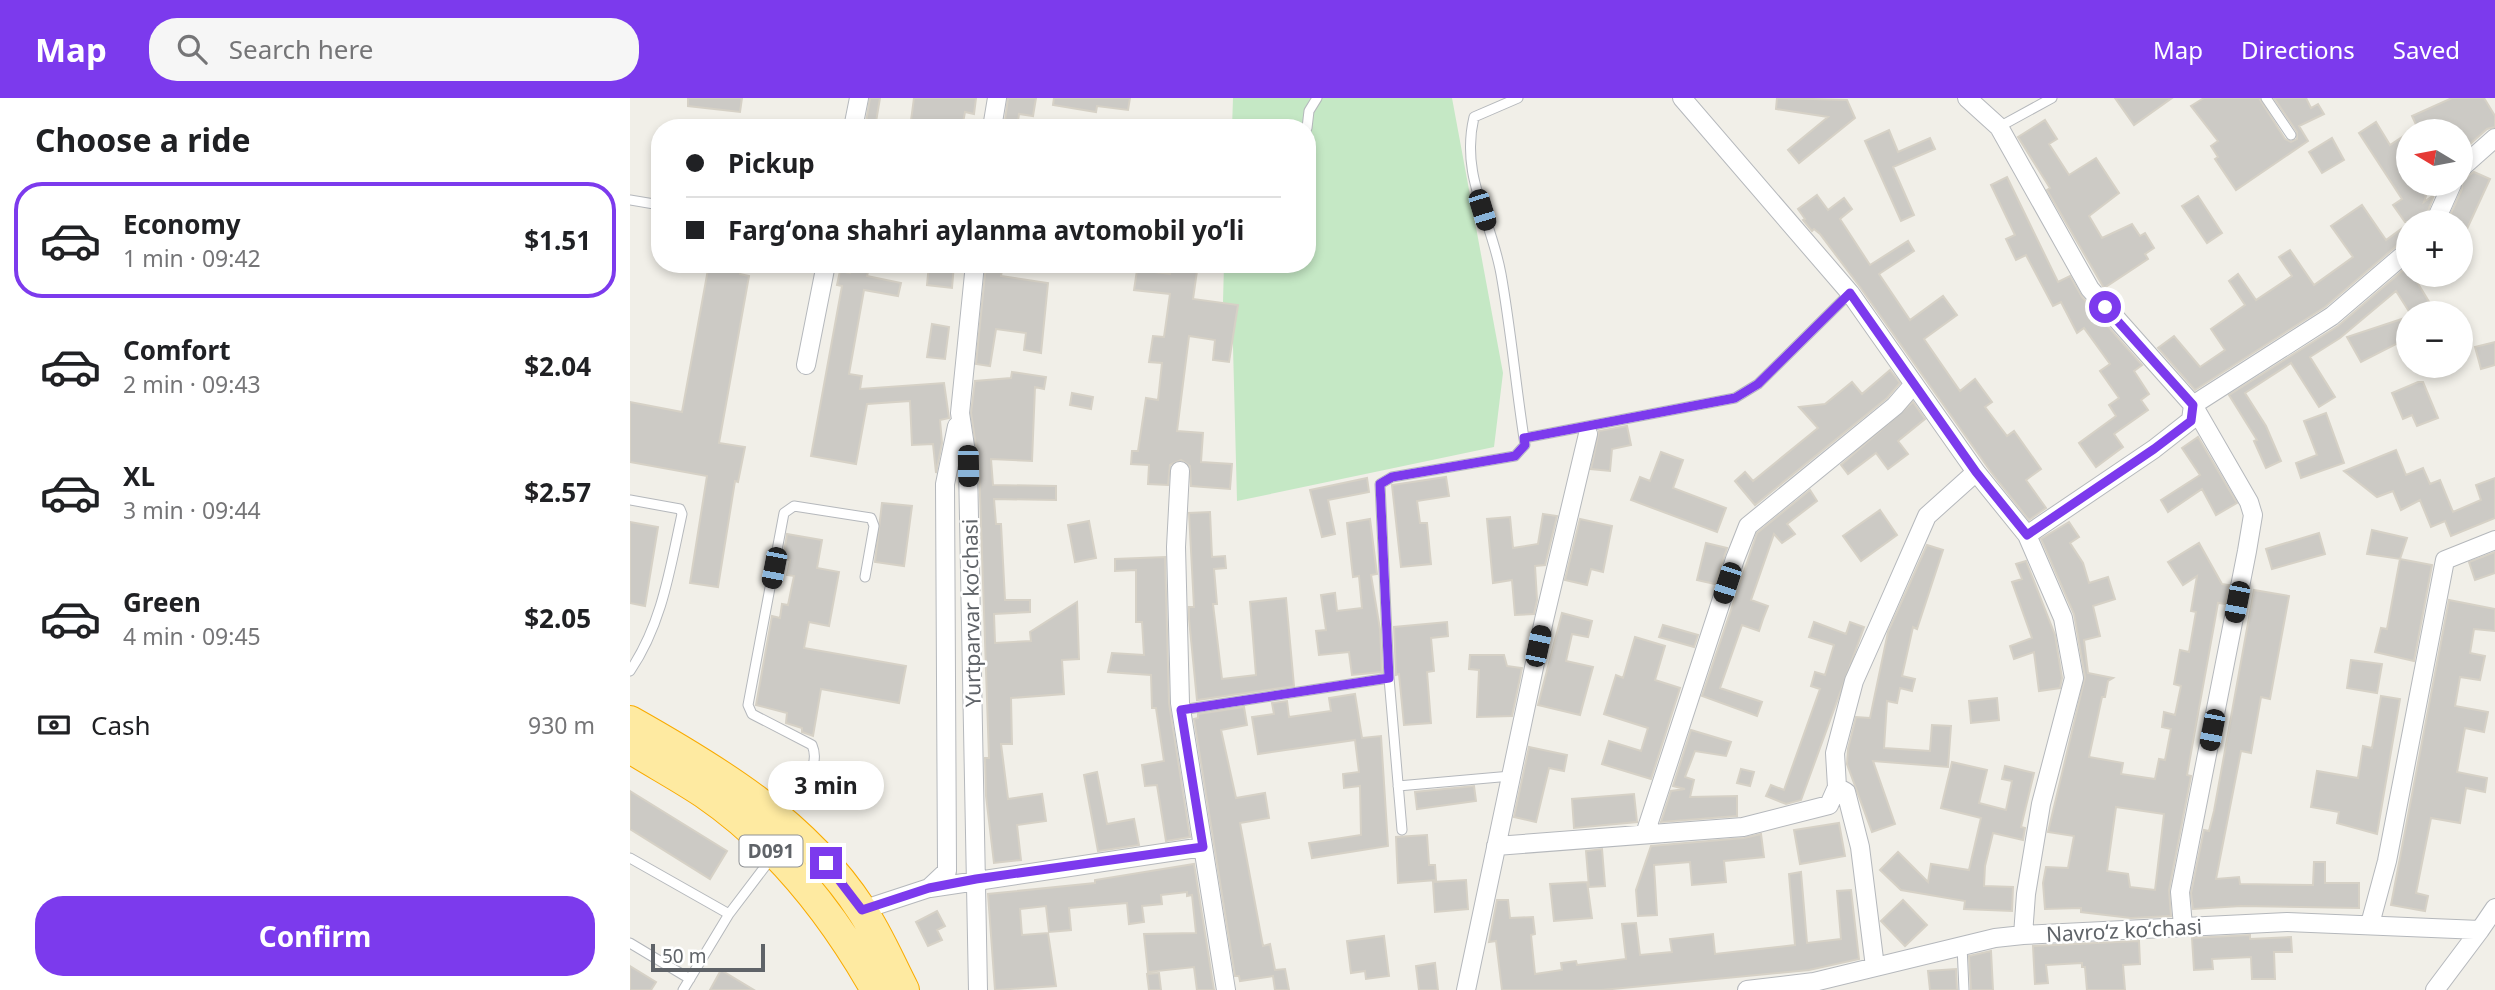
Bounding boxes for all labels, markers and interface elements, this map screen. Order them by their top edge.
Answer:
search box [149,18,639,81]
text: Map [35,27,107,72]
icon: search [173,30,211,68]
text: Search here [229,31,373,67]
text: Map [2153,33,2203,66]
text: Directions [2241,33,2355,66]
text: Saved [2393,33,2460,66]
text: Choose a ride [35,118,251,161]
north arrow [2396,119,2473,196]
map controls [2396,119,2473,378]
text: Pickup [728,145,815,181]
car [1466,187,1499,233]
text: Economy [123,206,241,242]
icon: car [39,209,102,272]
button: + [2396,210,2473,287]
text: Fargʻona shahri aylanma avtomobil yoʻli [728,212,1244,248]
text: $1.51 [524,222,591,258]
text: 1 min · 09:42 [123,242,261,274]
route start [2089,291,2121,323]
button: − [2396,301,2473,378]
text: Comfort [123,332,231,368]
icon: car [39,335,102,398]
text: $2.04 [524,348,591,384]
text: 2 min · 09:43 [123,368,261,400]
car [958,445,979,487]
text: XL [123,458,155,494]
icon: car [39,461,102,524]
text: $2.57 [524,474,591,510]
text: 3 min · 09:44 [123,494,261,526]
street label: Yurtparvar koʻchasi [955,519,987,707]
car [760,545,789,591]
car [1711,560,1744,606]
car [2223,579,2252,625]
text: Green [123,584,201,620]
icon: car [39,587,102,650]
text: $2.05 [524,600,591,636]
text: 4 min · 09:45 [123,620,261,652]
car [1524,623,1553,669]
icon: cash [35,706,73,744]
text: Cash [91,707,151,743]
car [2198,707,2227,753]
text: 930 m [528,709,595,741]
callout: 3 min [768,762,884,810]
text: 3 min [794,769,858,801]
road number: D091 [740,836,802,866]
route end [810,847,842,879]
button: Confirm [35,896,595,976]
street label: Navroʻz koʻchasi [2045,912,2203,948]
scale bar [651,941,765,973]
text: 50 m [662,943,706,969]

